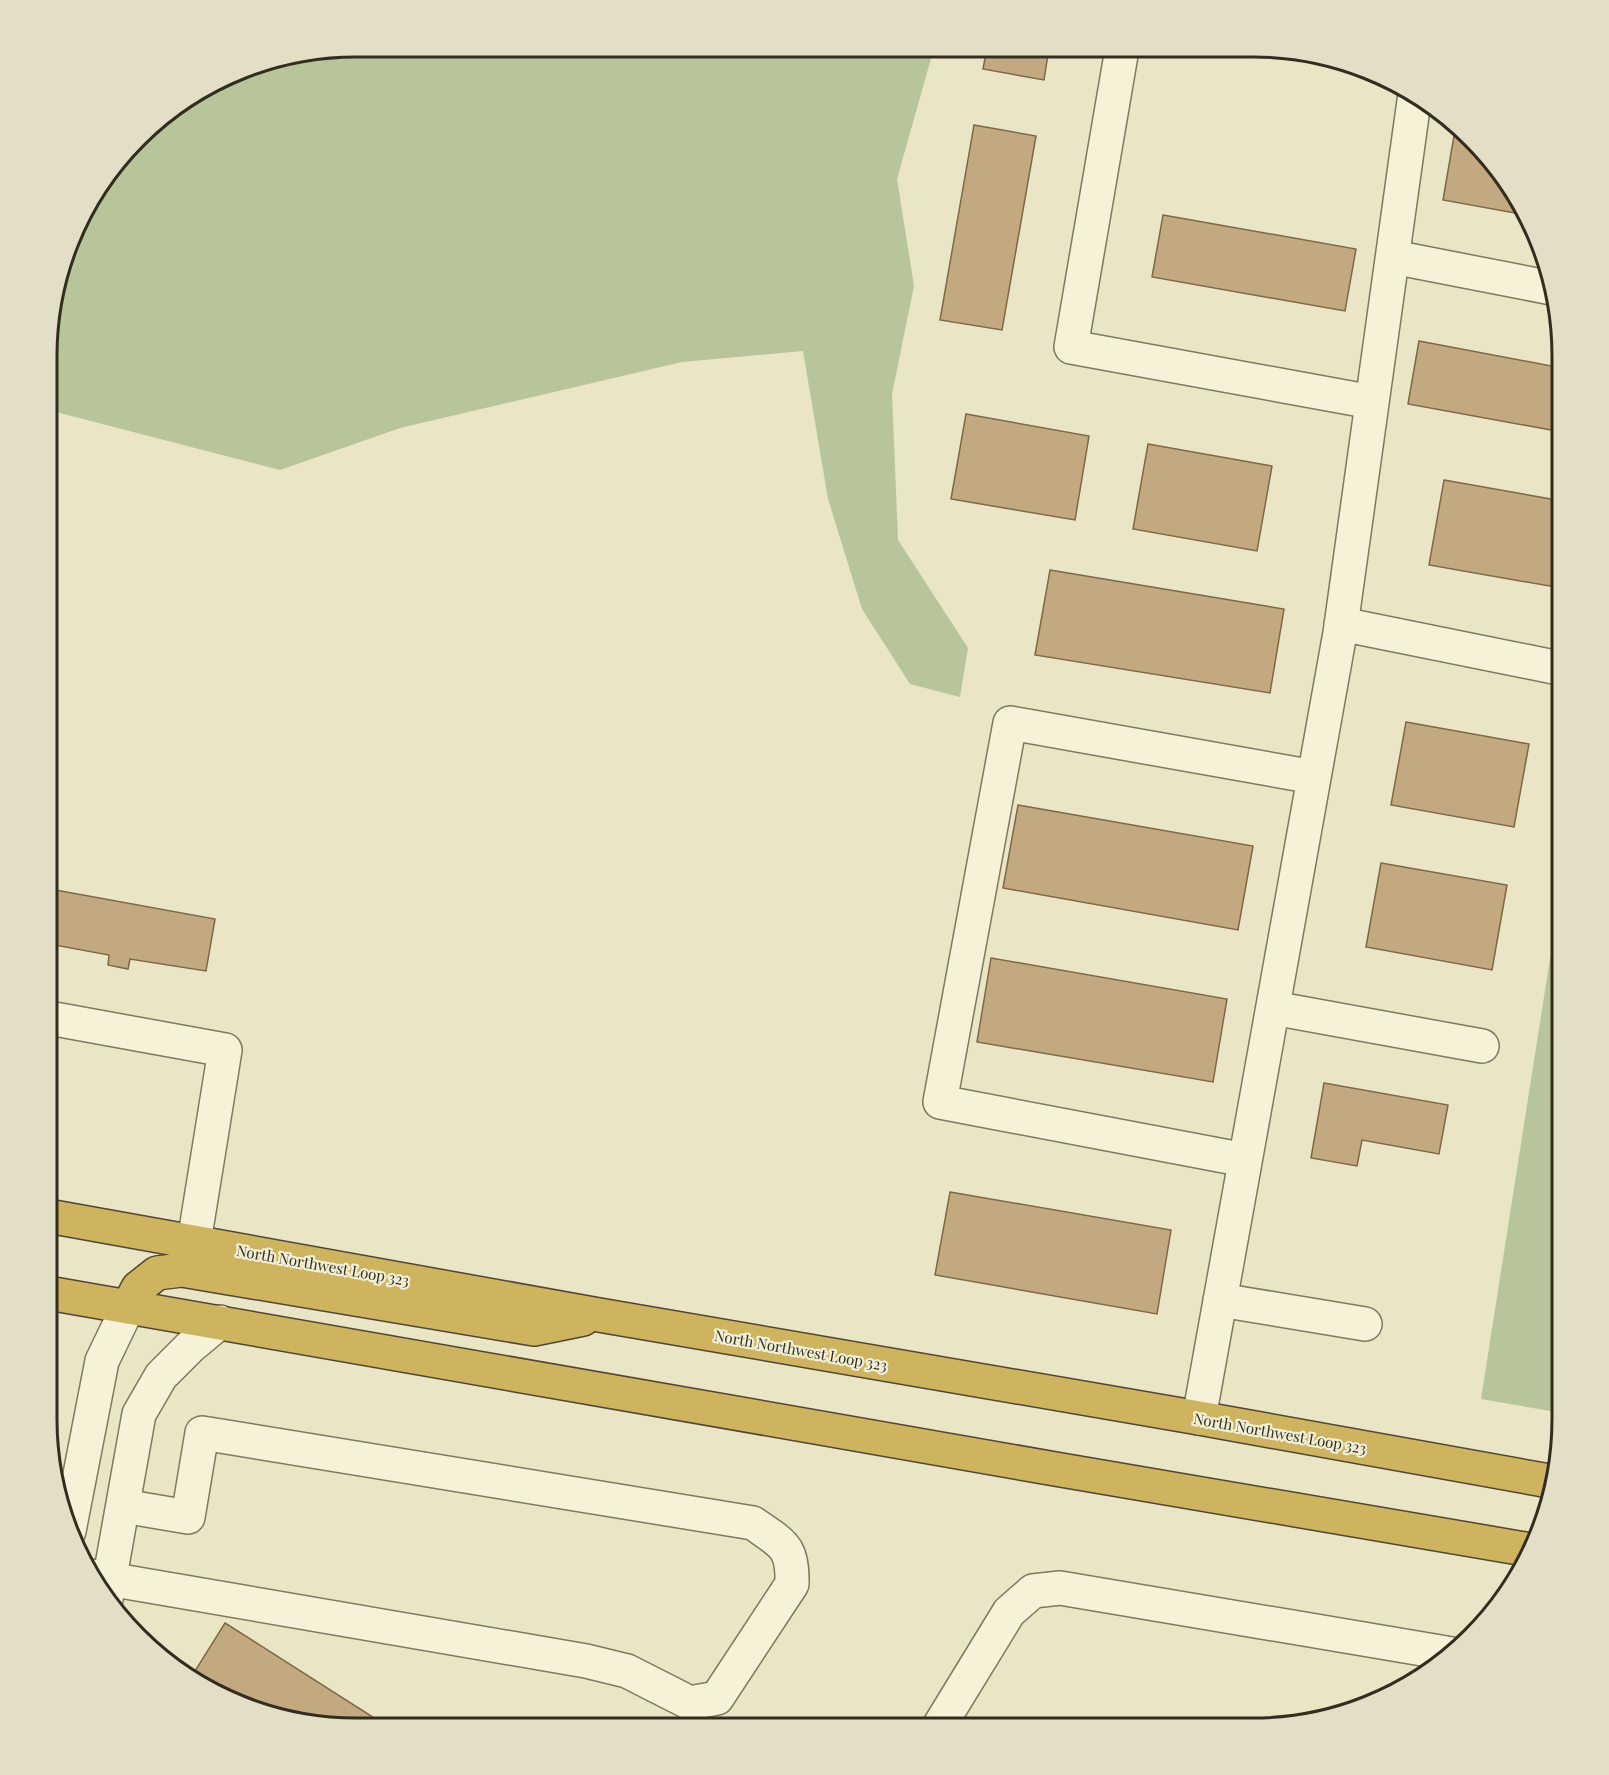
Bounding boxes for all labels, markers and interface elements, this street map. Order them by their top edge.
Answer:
street label: North Northwest Loop 323 [235,1240,411,1290]
street label: North Northwest Loop 323 [713,1325,889,1375]
street label: North Northwest Loop 323 [1192,1408,1368,1458]

